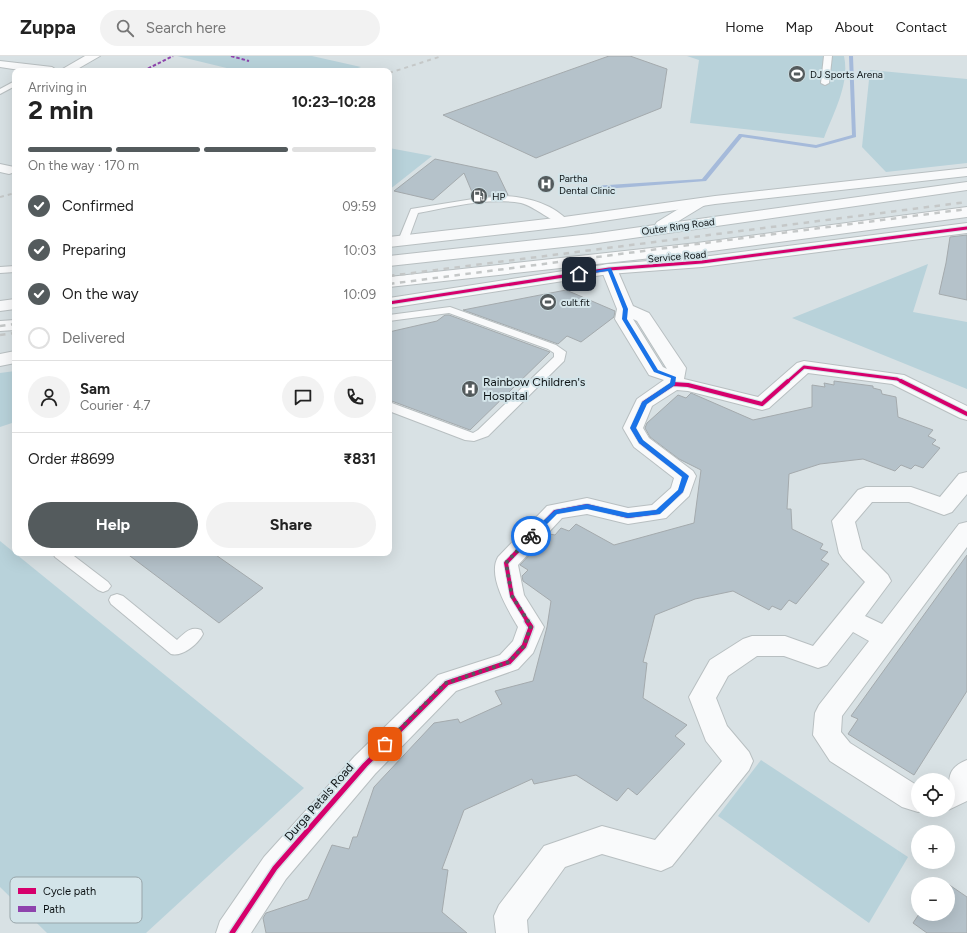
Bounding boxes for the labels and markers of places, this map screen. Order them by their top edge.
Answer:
sports icon: DJ Sports Arena [787,64,807,84]
place label: DJ Sports Arena [810,68,883,81]
place label: Partha Dental Clinic [559,172,616,197]
hospital icon: Partha Dental Clinic [536,174,556,194]
fuel station icon: HP [469,186,489,206]
place label: HP [492,190,506,203]
pin [562,257,596,291]
sports icon: cult.fit [538,292,558,312]
place label: cult.fit [561,296,590,309]
place label: Rainbow Children's Hospital [483,375,586,403]
hospital icon: Rainbow Children's Hospital [460,379,480,399]
pin [368,727,402,761]

